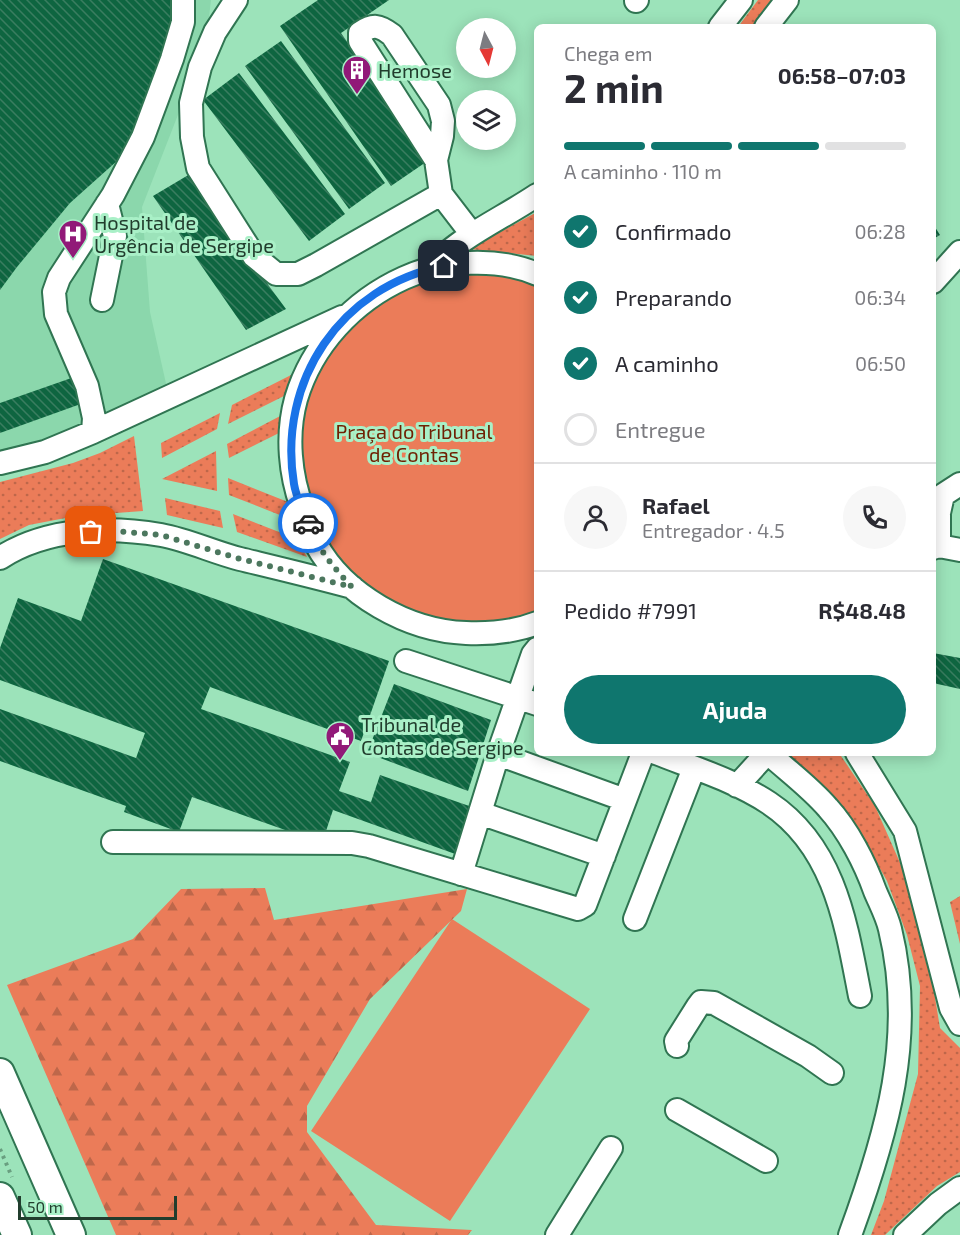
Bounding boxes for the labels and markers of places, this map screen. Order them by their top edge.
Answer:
building icon: Hemose [341,54,373,96]
place label: Hemose [378,58,452,82]
place label: Hospital de Urgência de Sergipe [94,210,274,257]
hospital icon: Hospital de Urgência de Sergipe [57,218,89,260]
pin [418,240,469,291]
pin [65,506,116,557]
place label: Tribunal de Contas de Sergipe [361,712,524,759]
public building icon: Tribunal de Contas de Sergipe [324,720,356,762]

